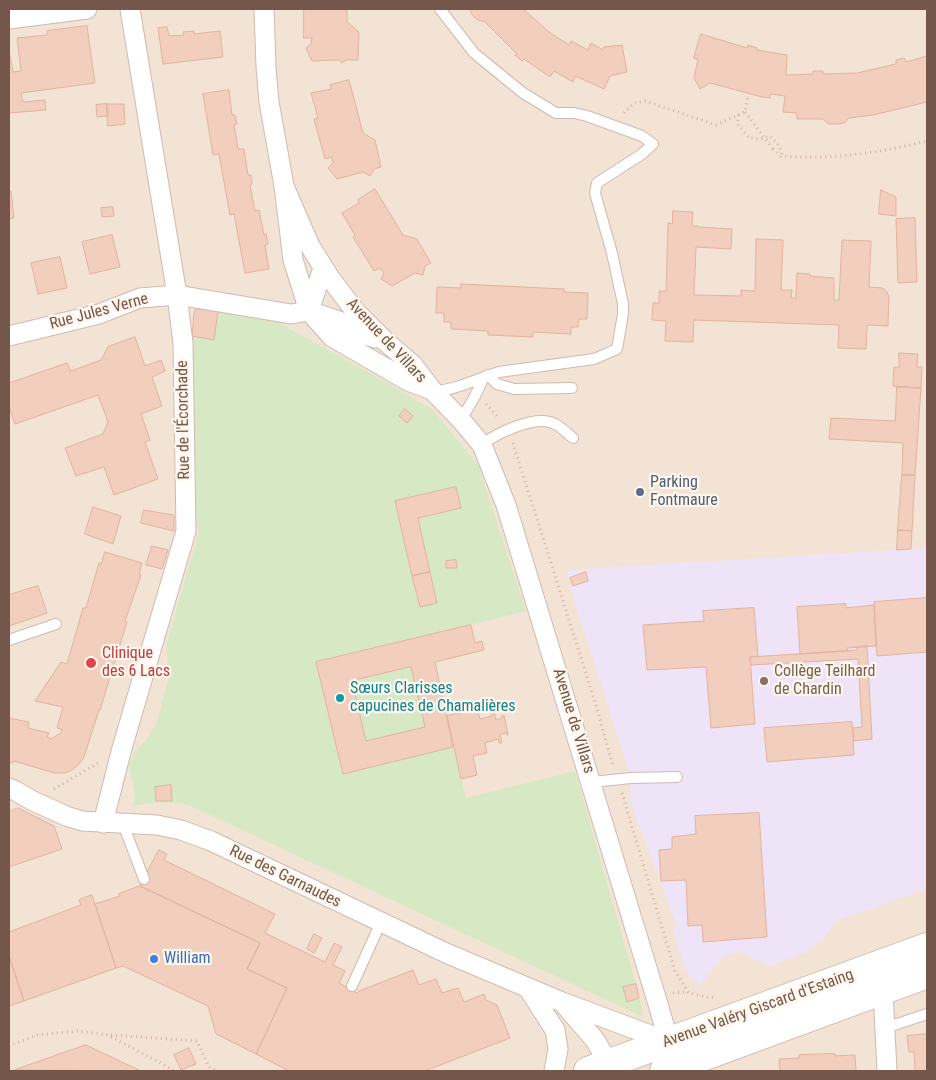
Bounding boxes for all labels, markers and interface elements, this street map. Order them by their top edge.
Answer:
street label: Rue Jules Verne [48,290,150,334]
street label: Avenue de Villars [342,295,430,387]
street label: Rue de l'Écorchade [173,360,195,480]
place label: Parking Fontmaure [650,473,718,511]
marker: Parking Fontmaure [634,486,646,498]
place label: Clinique des 6 Lacs [102,644,170,682]
marker: Clinique des 6 Lacs [84,656,98,670]
place label: Collège Teilhard de Chardin [774,662,875,700]
street label: Avenue de Villars [548,666,598,776]
marker: Collège Teilhard de Chardin [758,675,770,687]
place label: Sœurs Clarisses capucines de Chamalières [350,679,516,717]
marker: Sœurs Clarisses capucines de Chamalières [334,692,346,704]
street label: Rue des Garnaudes [226,842,344,912]
place label: William [164,949,211,969]
marker: William [148,953,160,965]
street label: Avenue Valéry Giscard d'Estaing [660,965,856,1053]

